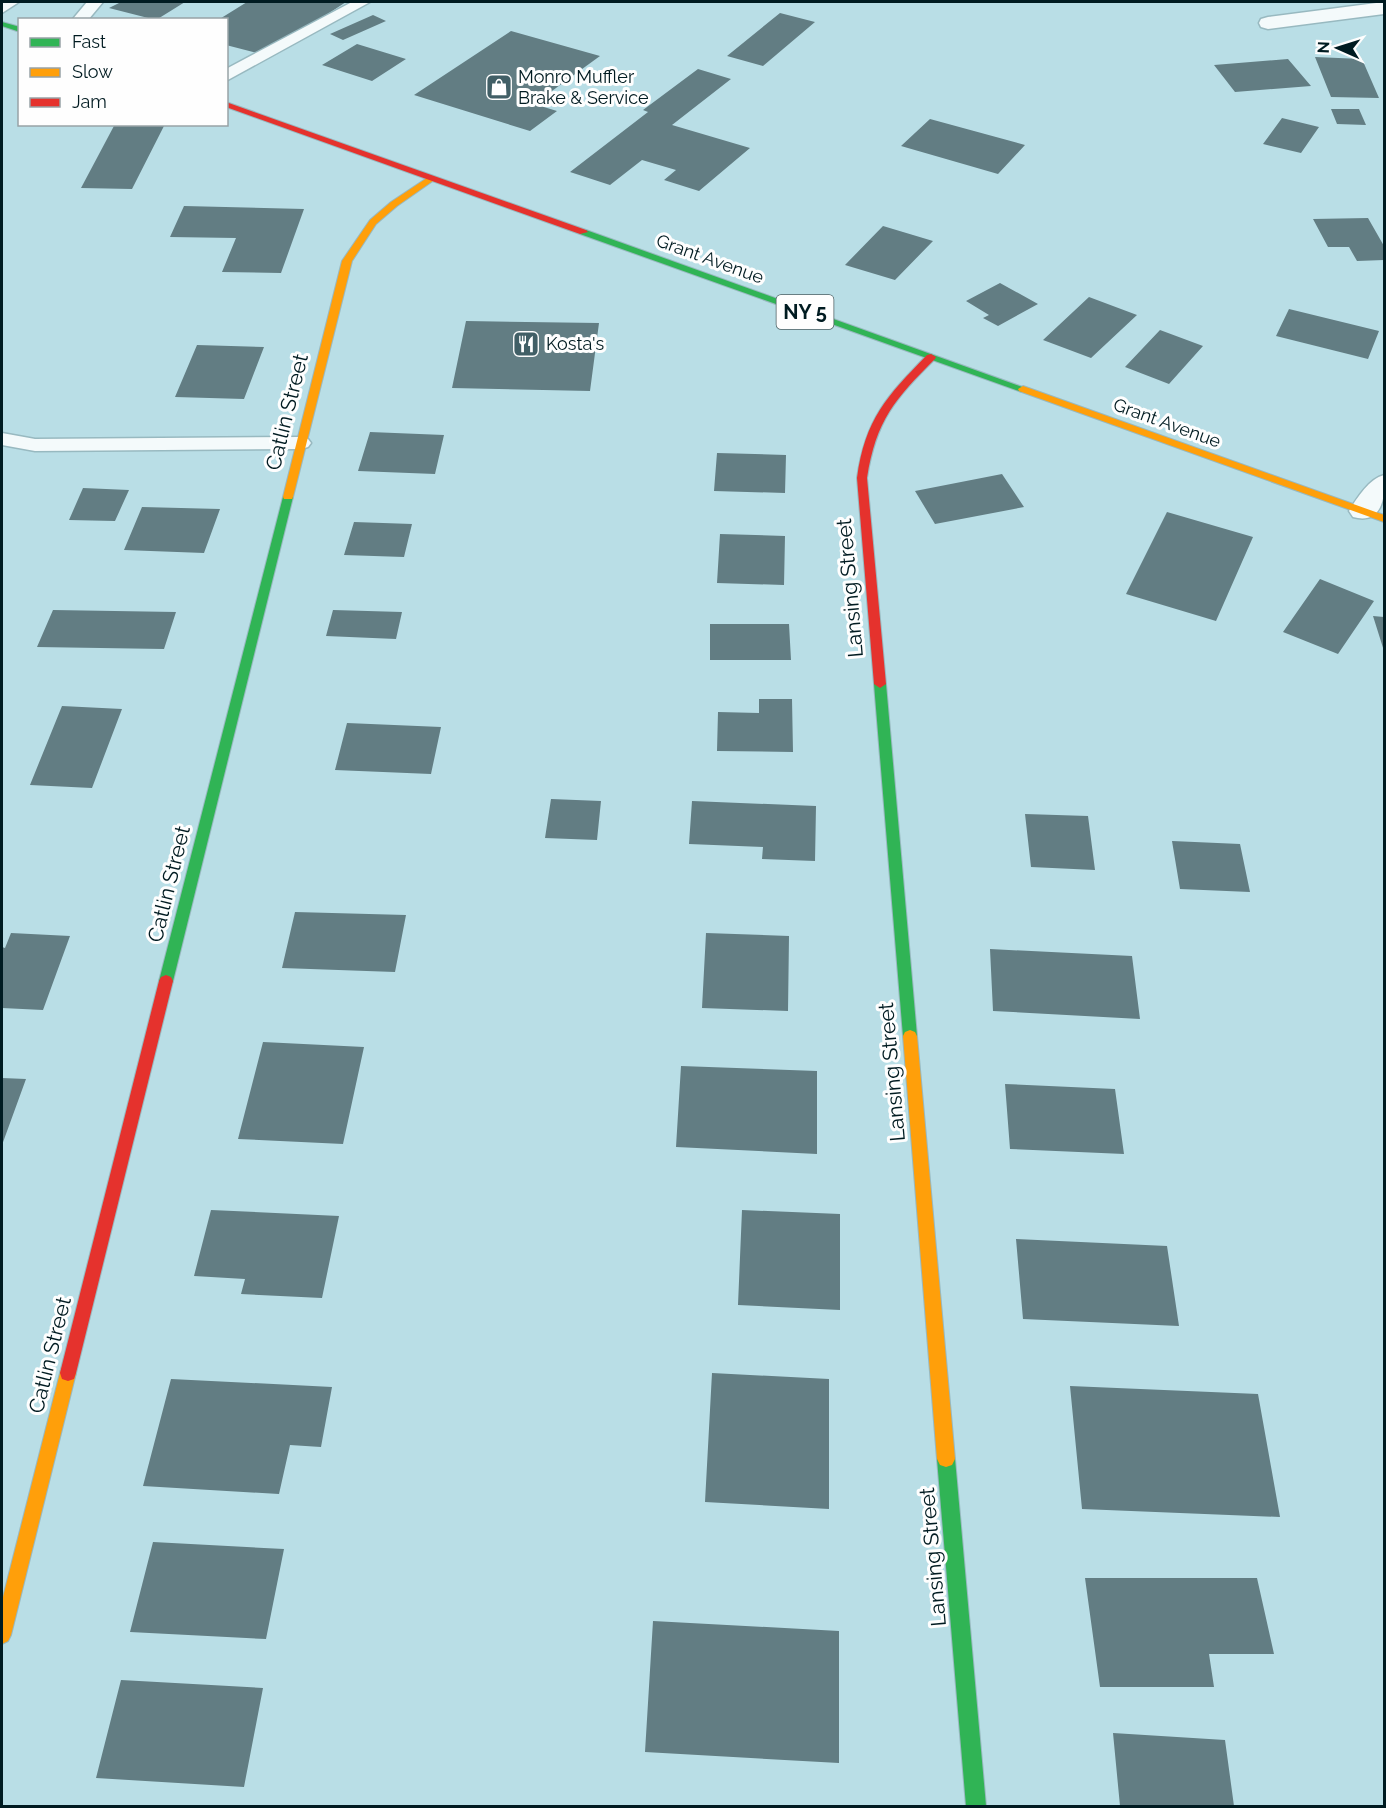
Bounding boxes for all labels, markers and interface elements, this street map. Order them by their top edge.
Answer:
legend [18,18,228,126]
north arrow [1308,18,1368,78]
text: Fast [72,31,106,52]
text: N [1314,41,1333,54]
text: Slow [72,61,113,82]
place label: Monro Muffler Brake & Service [518,66,649,108]
shop icon: Monro Muffler Brake & Service [484,72,514,102]
text: Jam [72,91,107,112]
street label: Grant Avenue [654,229,767,288]
road number: NY 5 [776,295,834,329]
restaurant icon: Kosta's [511,329,541,359]
place label: Kosta's [546,333,604,354]
street label: Catlin Street [260,351,313,473]
street label: Grant Avenue [1111,393,1224,452]
street label: Lansing Street [831,517,868,659]
street label: Catlin Street [142,823,195,945]
street label: Lansing Street [873,1001,910,1143]
street label: Catlin Street [23,1294,76,1416]
street label: Lansing Street [914,1486,951,1628]

